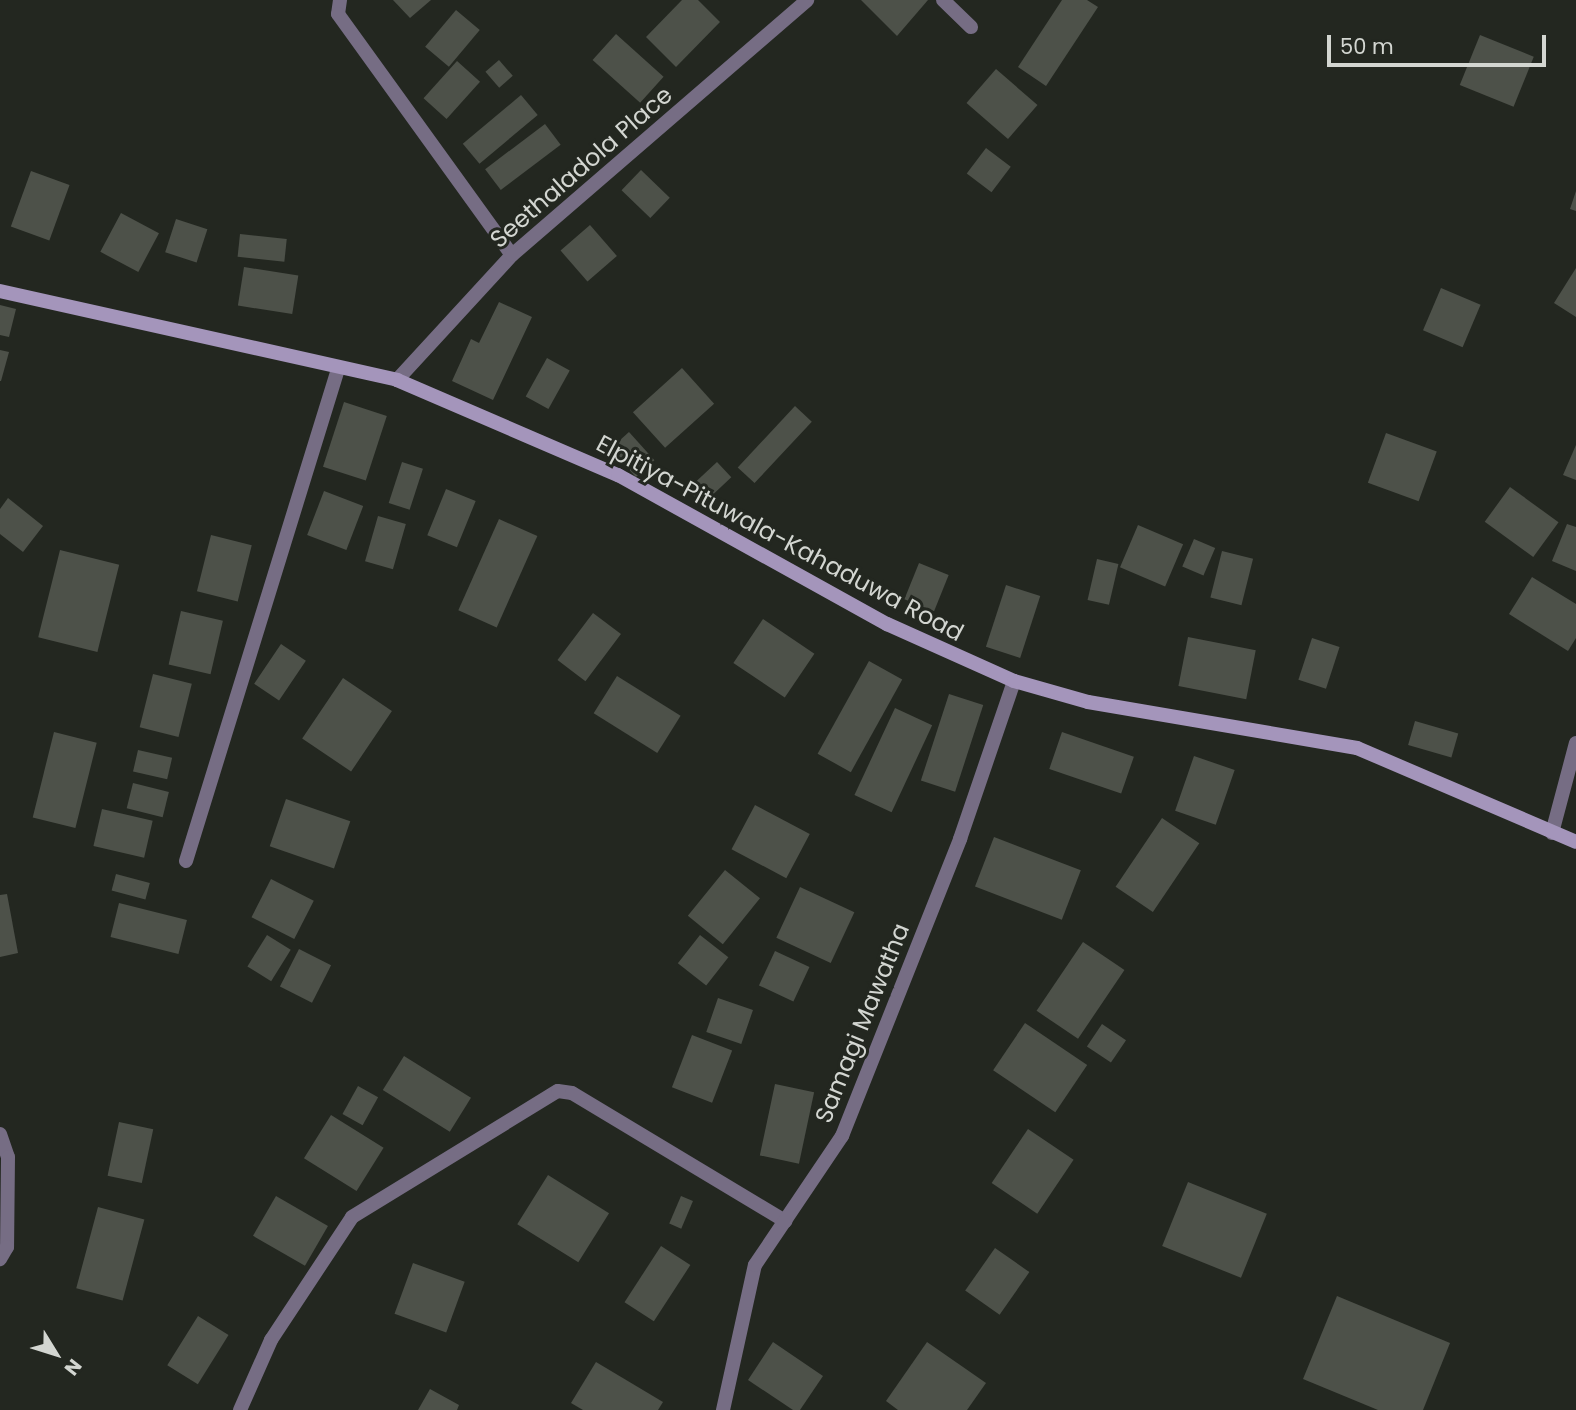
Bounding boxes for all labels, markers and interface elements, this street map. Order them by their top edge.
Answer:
scale bar [1331,21,1550,65]
text: 50 m [1340,32,1394,61]
street label: Seethaladola Place [484,80,678,254]
street label: Elpitiya-Pituwala-Kahaduwa Road [592,429,968,647]
street label: Samagi Mawatha [809,919,915,1127]
north arrow [21,1319,91,1389]
text: N [58,1353,88,1381]

